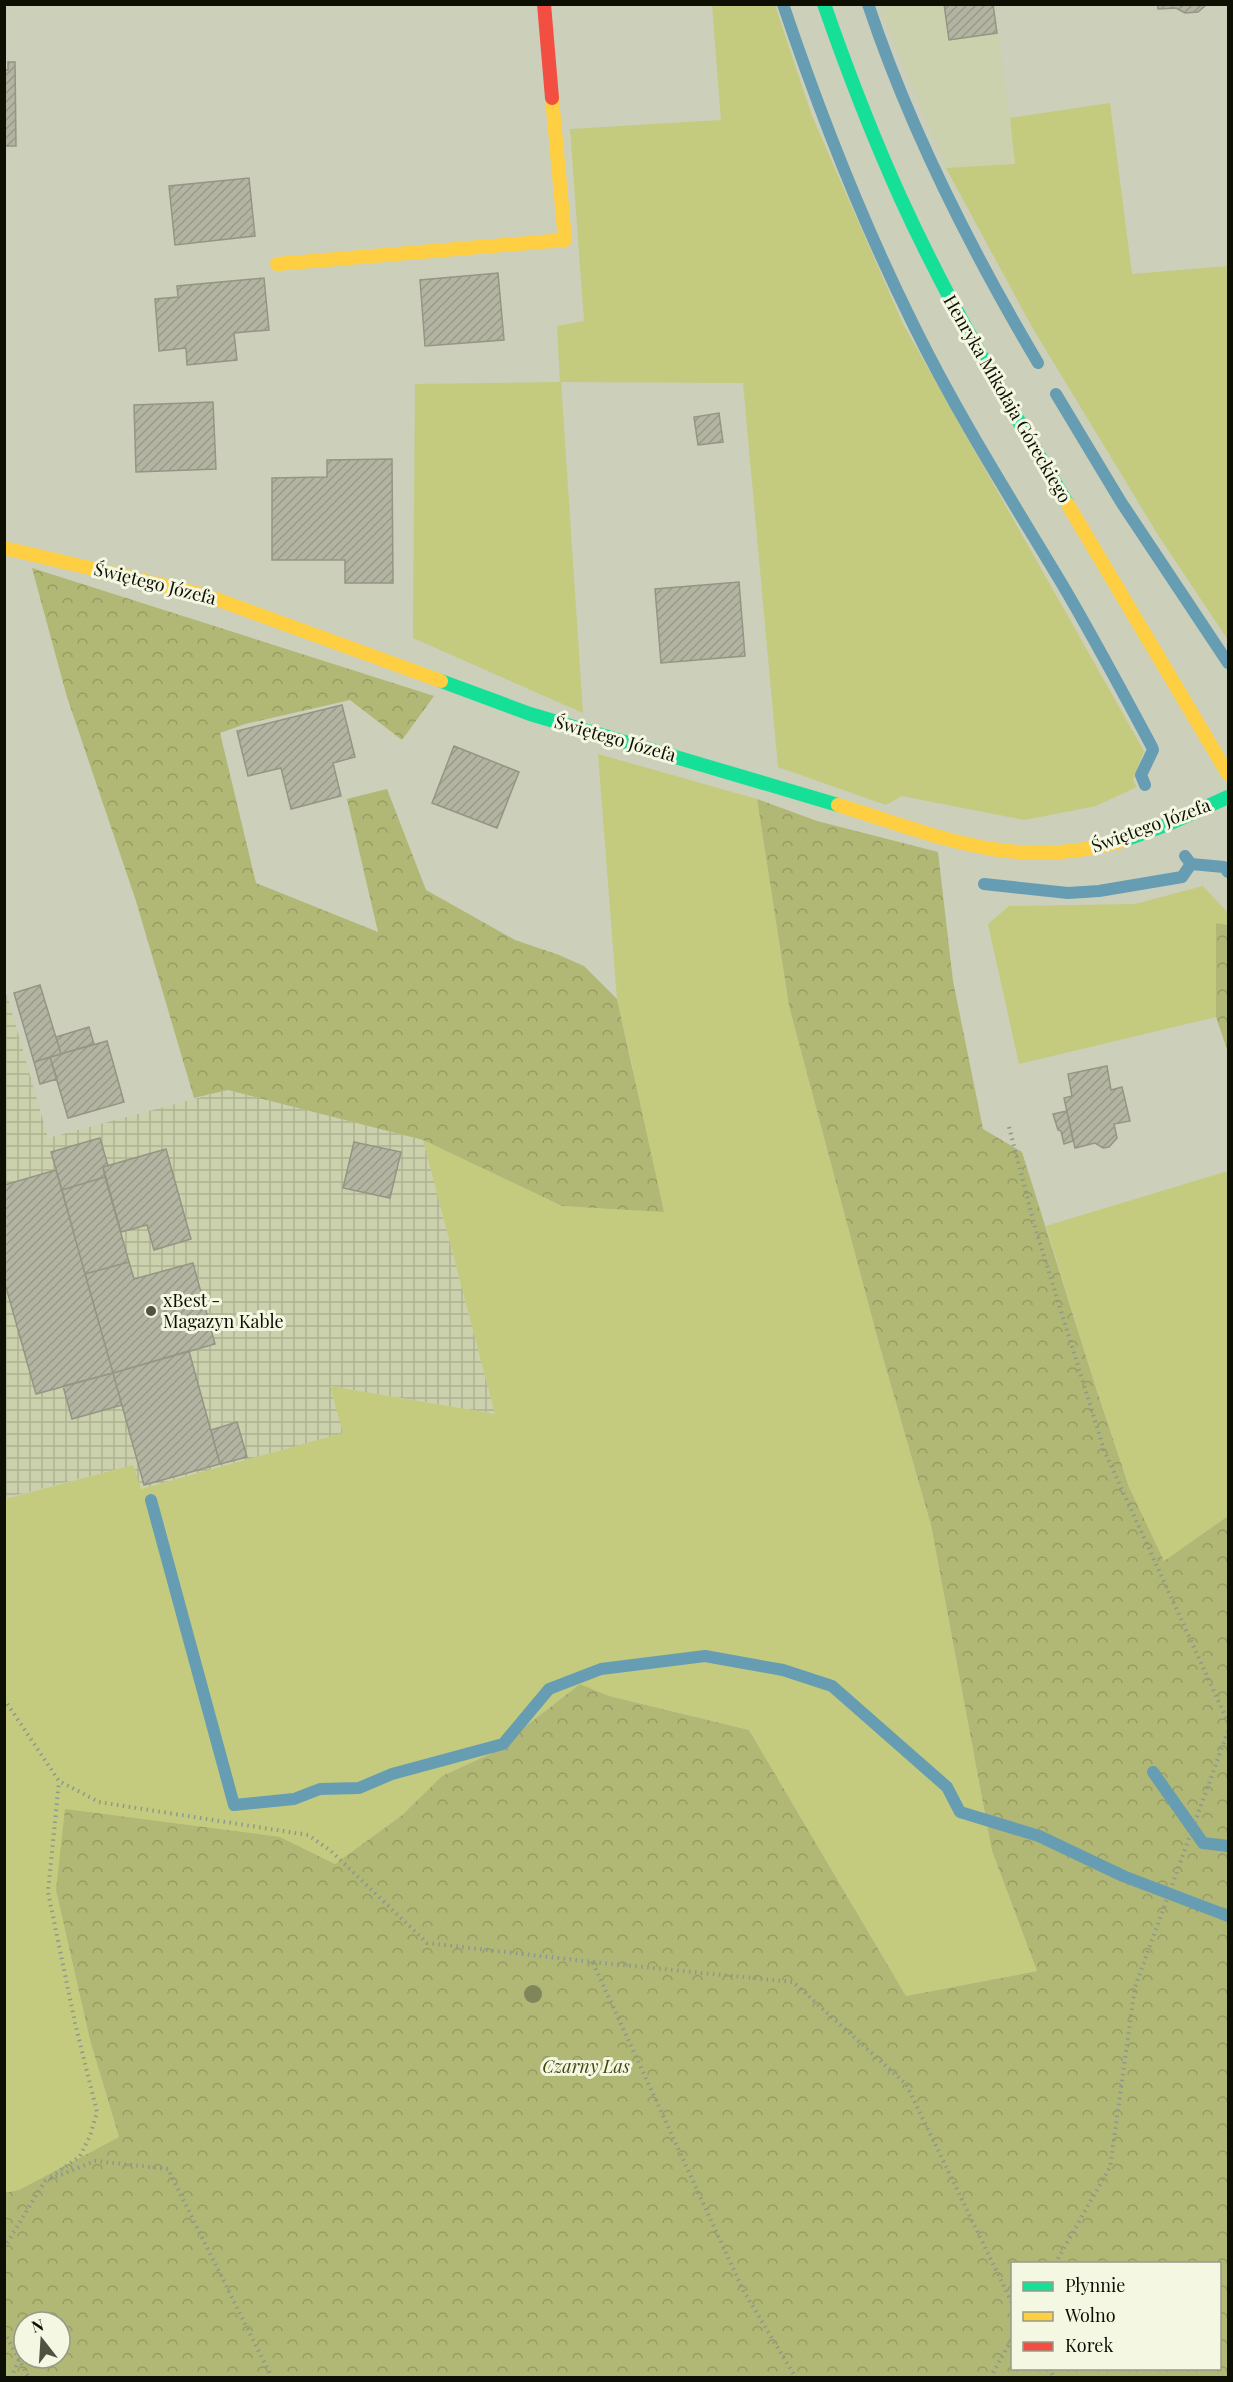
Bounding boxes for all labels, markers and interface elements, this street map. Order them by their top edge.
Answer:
street label: Henryka Mikołaja Góreckiego [938,290,1077,507]
street label: Świętego Józefa [92,556,219,610]
street label: Świętego Józefa [552,709,679,767]
street label: Świętego Józefa [1088,792,1214,858]
place label: xBest - Magazyn Kable [163,1288,284,1333]
marker: xBest - Magazyn Kable [144,1304,158,1318]
park label: Czarny Las [542,2054,630,2078]
legend [1011,2262,1221,2370]
text: Płynnie [1065,2273,1125,2297]
text: Wolno [1064,2303,1116,2327]
north arrow [12,2310,72,2370]
text: N [29,2313,46,2337]
text: Korek [1065,2333,1113,2357]

